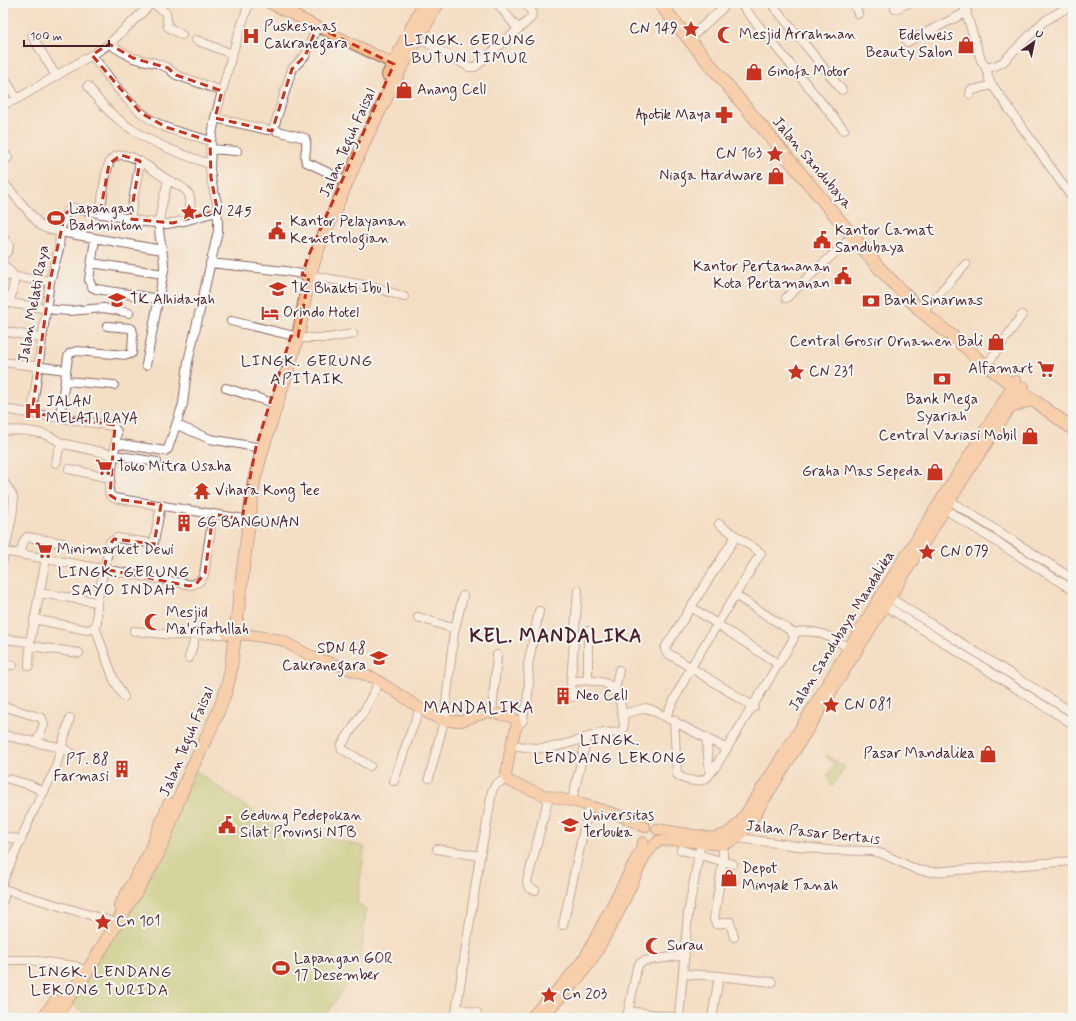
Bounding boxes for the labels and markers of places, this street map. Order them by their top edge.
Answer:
place label: Puskesmas Cakranegara [264,17,348,55]
place label: CN 149 [629,19,678,39]
place icon: CN 149 [681,19,701,39]
mosque icon: Mesjid Arrahman [716,25,736,45]
place label: Mesjid Arrahman [739,25,857,45]
hospital icon: Puskesmas Cakranegara [241,26,261,46]
place label: Edelweis Beauty Salon [866,26,953,63]
shop icon: Edelweis Beauty Salon [956,35,976,55]
shop icon: Ginofa Motor [744,62,764,82]
place label: Ginofa Motor [767,62,850,82]
shop icon: Anang Cell [394,80,414,100]
place label: Anang Cell [417,80,486,101]
place label: Apotik Maya [636,105,711,126]
pharmacy icon: Apotik Maya [714,105,734,125]
place label: CN 163 [716,144,762,164]
place icon: CN 163 [765,144,785,164]
place label: Niaga Hardware [659,166,763,187]
shop icon: Niaga Hardware [766,166,786,186]
place label: Lapangan Badminton [69,199,144,236]
place icon: CN 245 [179,202,199,222]
place label: CN 245 [202,202,252,222]
sports icon: Lapangan Badminton [46,208,66,228]
place label: Kantor Pelayanan Kemetrologian [290,212,408,250]
public building icon: Kantor Pelayanan Kemetrologian [267,221,287,241]
place label: Kantor Camat Sandubaya [835,221,935,258]
public building icon: Kantor Camat Sandubaya [812,230,832,250]
place label: Kantor Pertamanan Kota Pertamanan [693,257,830,294]
public building icon: Kantor Pertamanan Kota Pertamanan [833,266,853,286]
school or university icon: TK Bhakti Ibu I [268,279,288,299]
place label: TK Bhakti Ibu I [291,279,390,299]
school or university icon: TK Alhidayah [107,290,127,310]
place label: TK Alhidayah [130,290,215,310]
bank icon: Bank Sinarmas [861,291,881,311]
place label: Bank Sinarmas [884,291,983,311]
hotel icon: Orindo Hotel [260,303,280,323]
place label: Orindo Hotel [283,303,359,323]
place label: Central Grosir Ornamen Bali [790,332,983,352]
shop icon: Central Grosir Ornamen Bali [986,332,1006,352]
place label: Alfamart [968,359,1033,379]
supermarket icon: Alfamart [1036,359,1056,379]
place icon: CN 231 [786,362,806,382]
place label: CN 231 [809,362,854,382]
bank icon: Bank Mega Syariah [932,369,952,389]
place label: Bank Mega Syariah [906,390,978,427]
place label: JALAN MELATI RAYA [46,392,138,429]
hospital icon: JALAN MELATI RAYA [23,401,43,421]
place label: Central Variasi Mobil [879,426,1017,446]
shop icon: Central Variasi Mobil [1020,426,1040,446]
supermarket icon: Toko Mitra Usaha [94,457,114,477]
place label: Toko Mitra Usaha [117,457,232,477]
place label: Graha Mas Sepeda [802,462,923,482]
shop icon: Graha Mas Sepeda [925,462,945,482]
temple icon: Vihara Kong Tee [192,481,212,501]
place label: Vihara Kong Tee [215,481,320,502]
building icon: GG BANGUNAN [174,513,194,533]
place label: GG BANGUNAN [197,513,299,533]
supermarket icon: Minimarket Dewi [34,540,54,560]
place label: Minimarket Dewi [57,540,174,560]
place icon: CN 079 [917,542,937,562]
place label: CN 079 [940,542,989,562]
place label: Mesjid Ma'rifatullah [166,603,249,640]
mosque icon: Mesjid Ma'rifatullah [143,612,163,632]
place label: SDN 48 Cakranegara [282,639,366,677]
school or university icon: SDN 48 Cakranegara [369,648,389,668]
building icon: Neo Cell [553,686,573,706]
place label: Neo Cell [576,686,628,706]
place icon: CN 081 [821,695,841,715]
place label: CN 081 [844,695,892,715]
place label: Pasar Mandalika [863,744,975,764]
shop icon: Pasar Mandalika [978,744,998,764]
place label: PT. 88 Farmasi [54,750,109,787]
building icon: PT. 88 Farmasi [112,759,132,779]
place label: Gedung Pedepokan Silat Provinsi NTB [240,806,363,843]
place label: Universitas Terbuka [583,806,654,843]
public building icon: Gedung Pedepokan Silat Provinsi NTB [217,815,237,835]
school or university icon: Universitas Terbuka [560,815,580,835]
place label: Depot Minyak Tanah [742,859,839,896]
shop icon: Depot Minyak Tanah [719,868,739,888]
place icon: Cn 101 [93,912,113,932]
place label: Cn 101 [116,912,160,932]
mosque icon: Surau [644,936,664,956]
place label: Surau [667,936,704,956]
place label: Lapangan GOR 17 Desember [294,949,393,986]
sports icon: Lapangan GOR 17 Desember [271,958,291,978]
place icon: Cn 203 [539,985,559,1005]
place label: Cn 203 [562,985,607,1005]

